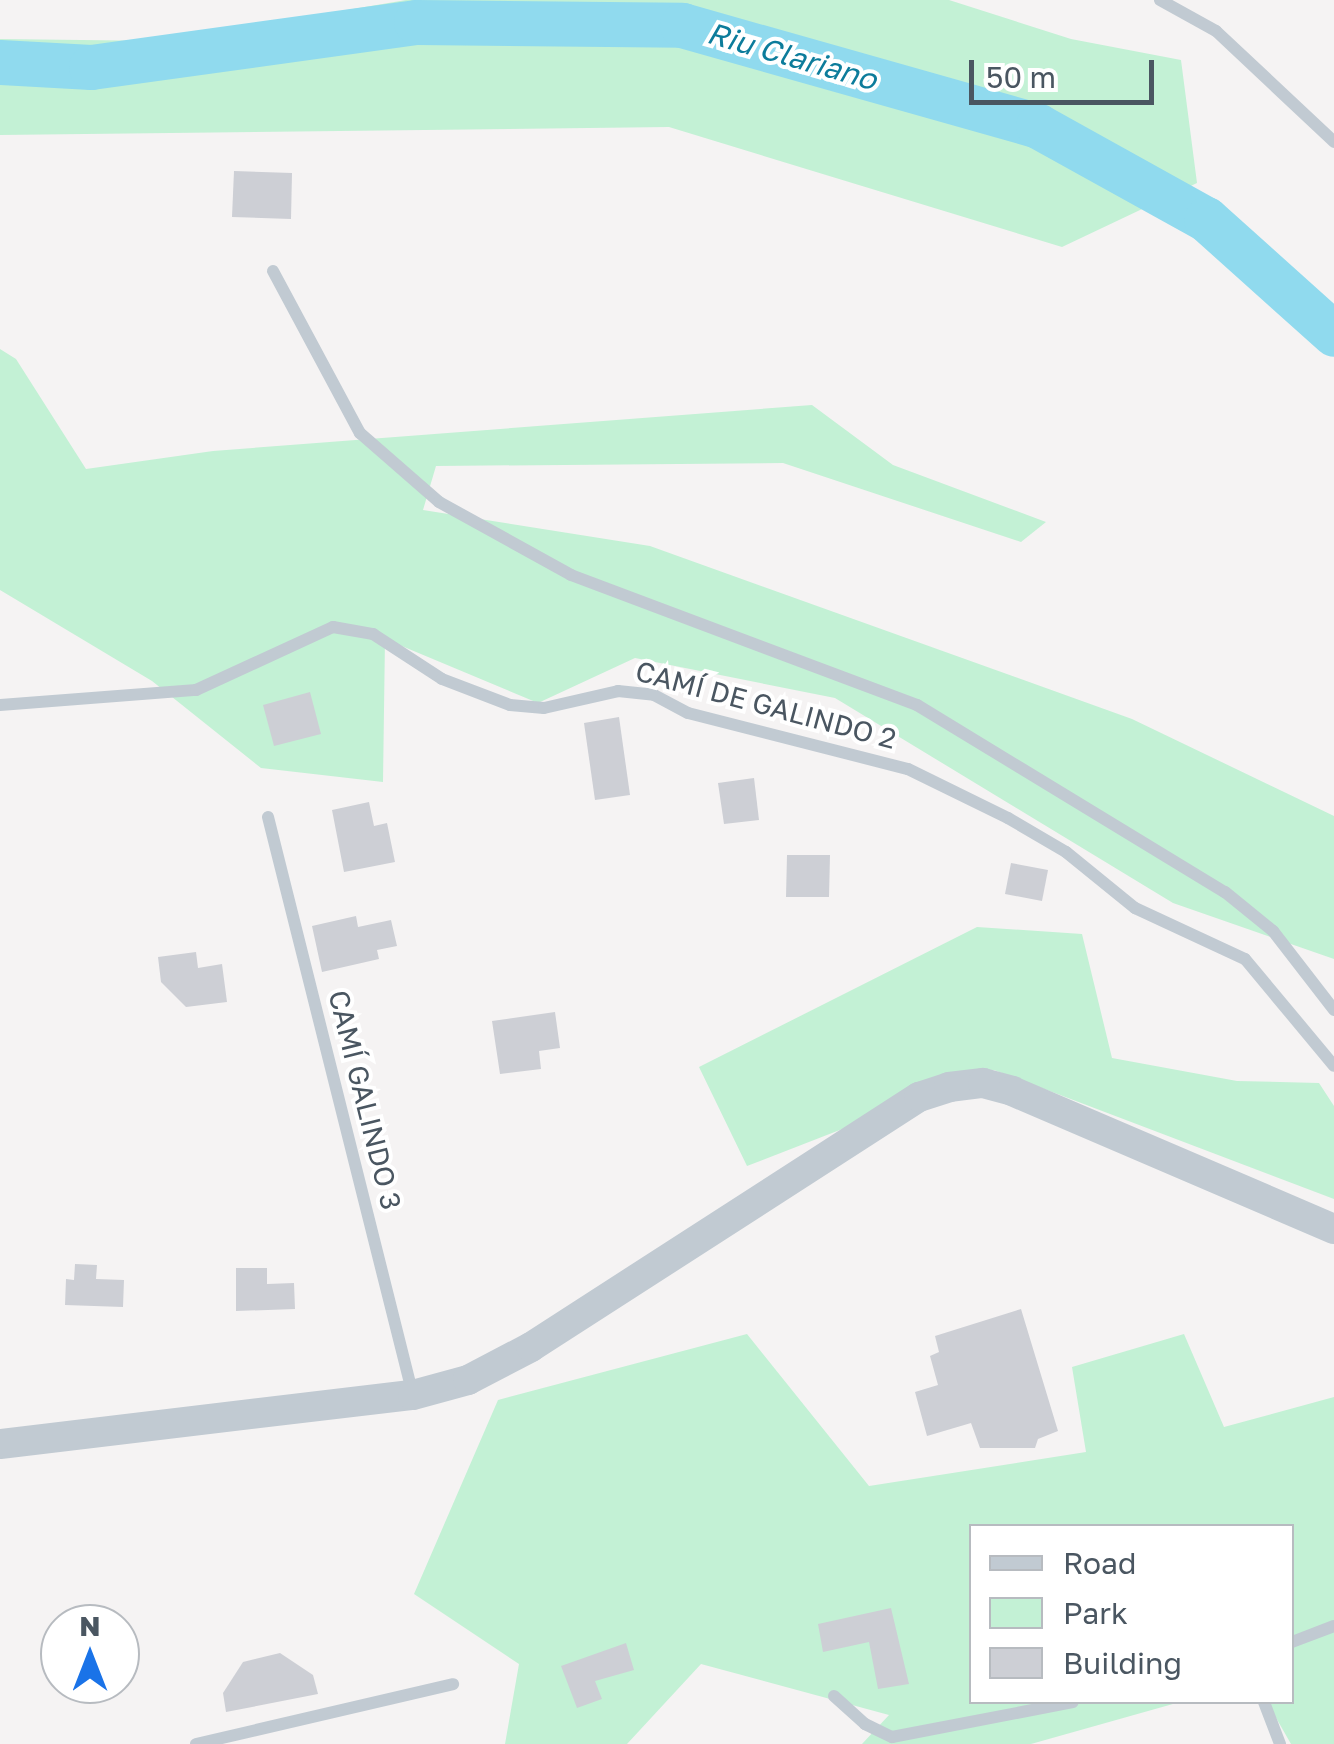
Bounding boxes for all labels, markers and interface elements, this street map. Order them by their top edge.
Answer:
water label: Riu Clariano [703,15,881,97]
scale bar [974,40,1159,102]
text: 50 m [986,59,1056,95]
street label: CAMÍ DE GALINDO 2 [632,654,900,756]
street label: CAMÍ GALINDO 3 [322,987,408,1213]
legend [969,1524,1294,1704]
text: Road [1063,1545,1137,1581]
text: Park [1063,1595,1128,1631]
north arrow [40,1604,140,1704]
text: N [79,1609,101,1642]
text: Building [1063,1645,1182,1681]

